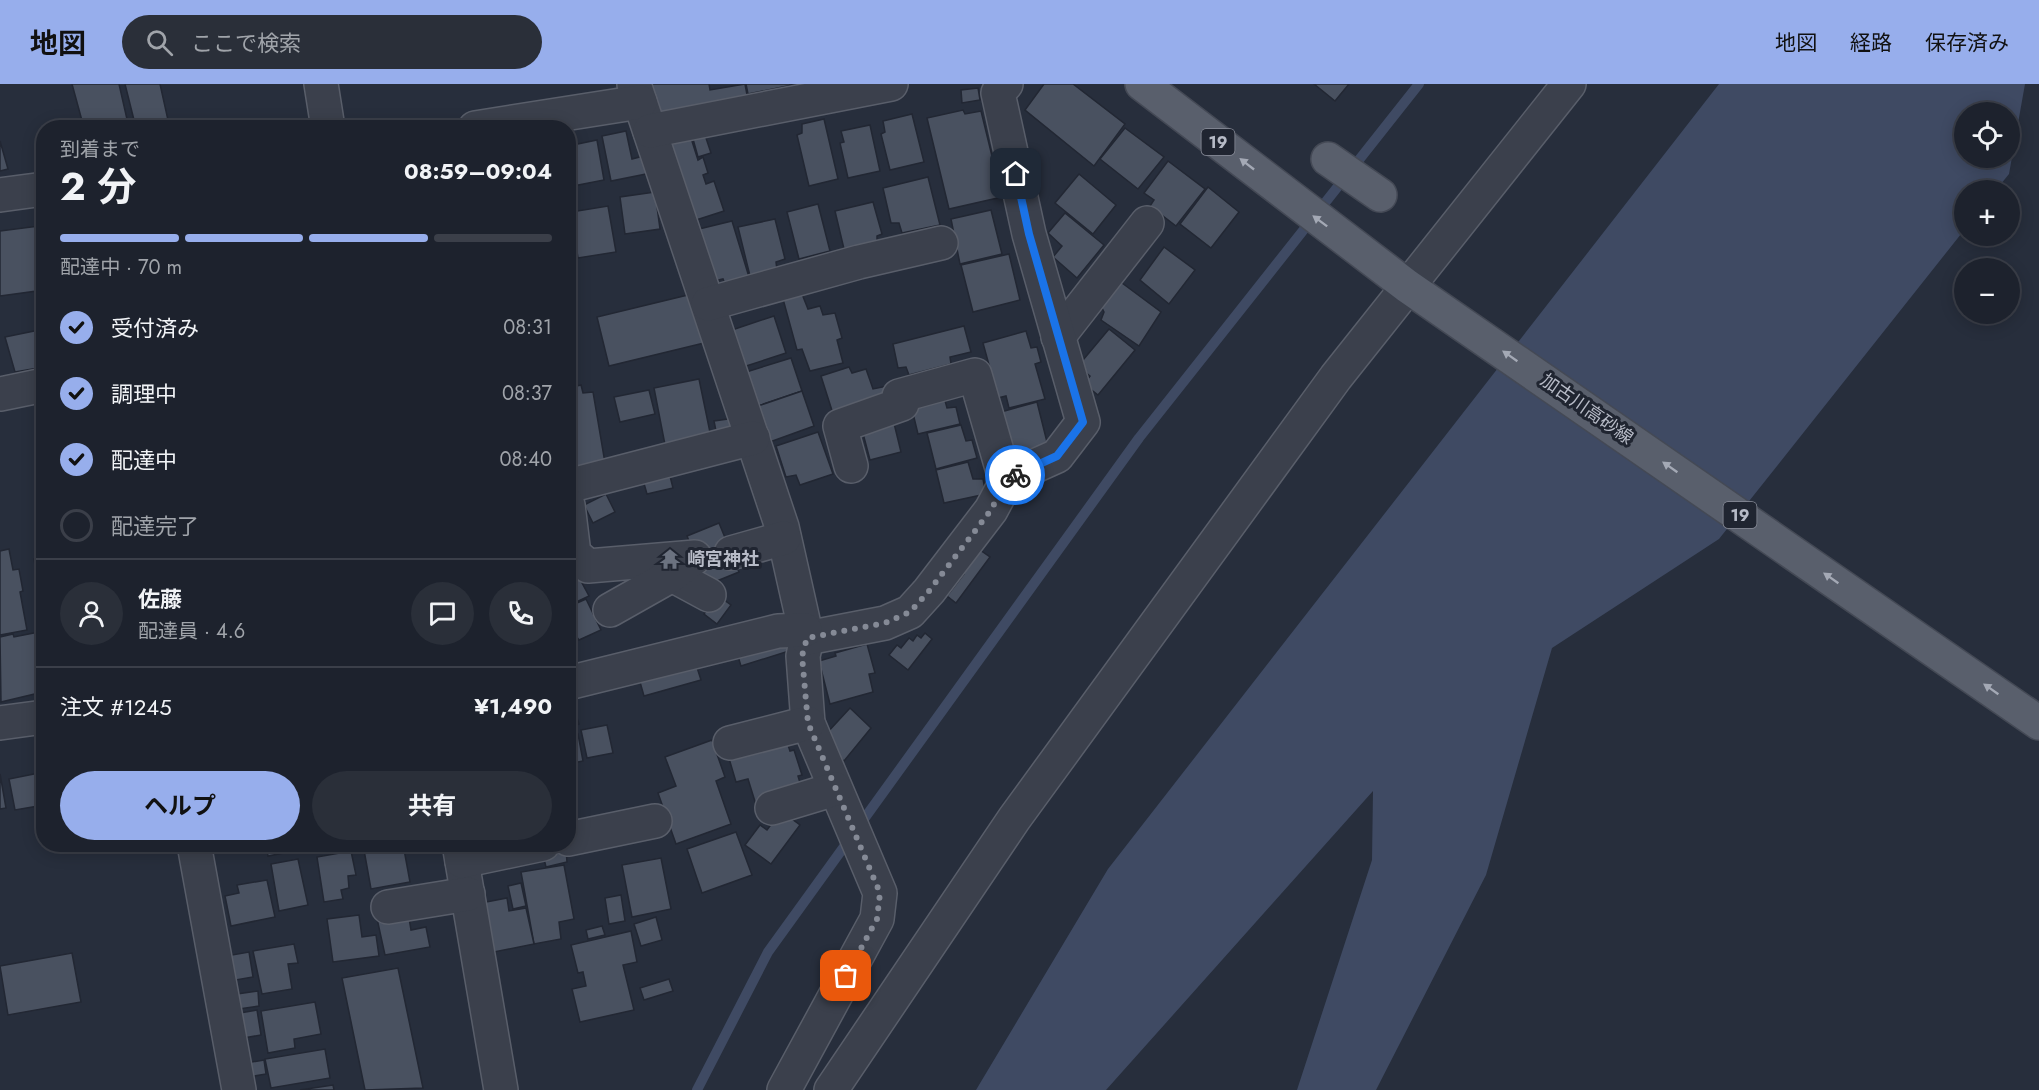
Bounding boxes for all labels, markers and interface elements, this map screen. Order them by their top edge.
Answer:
search box [122,15,542,69]
text: 地図 [30,23,86,64]
icon: search [143,26,176,59]
text: ここで検索 [191,27,301,59]
text: 地図 [1775,28,1817,58]
text: 経路 [1850,28,1892,58]
text: 保存済み [1925,28,2009,58]
map controls [1954,102,2020,324]
button: locate [1954,102,2020,168]
road number: 19 [1202,129,1234,155]
text: 到着まで [60,135,140,164]
pin [990,148,1041,199]
text: 08:59–09:04 [404,155,552,187]
icon: home [999,157,1032,190]
text: 2 分 [60,158,136,215]
one-way arrow [1239,159,1254,171]
button: + [1954,180,2020,246]
one-way arrow [1313,215,1328,227]
text: 配達中 · 70 m [60,253,182,282]
button: − [1954,258,2020,324]
icon: check [60,311,93,344]
text: 受付済み [111,312,199,344]
text: 08:31 [503,313,552,342]
one-way arrow [1503,350,1519,362]
street label: 加古川高砂線 [1535,367,1639,451]
icon: check [60,377,93,410]
text: 調理中 [111,378,177,410]
text: 08:37 [502,379,552,408]
icon: check [60,443,93,476]
text: 配達中 [111,444,177,476]
text: 08:40 [499,445,552,474]
courier [985,445,1045,505]
icon: bike [999,459,1032,492]
one-way arrow [1663,461,1679,473]
road number: 19 [1724,502,1756,528]
text: 配達完了 [111,510,199,542]
place label: 崎宮神社 [687,546,759,572]
temple icon: 崎宮神社 [658,547,682,571]
one-way arrow [1823,572,1839,584]
button: person [60,582,123,645]
button: chat [411,582,474,645]
button: phone [489,582,552,645]
text: 佐藤 [138,583,182,615]
text: 配達員 · 4.6 [138,617,245,646]
one-way arrow [1983,684,1999,695]
text: ¥1,490 [474,690,552,722]
text: 注文 #1245 [60,691,172,723]
button: ヘルプ [60,771,300,840]
button: 共有 [312,771,552,840]
pin [820,950,871,1001]
icon: bag [829,959,862,992]

